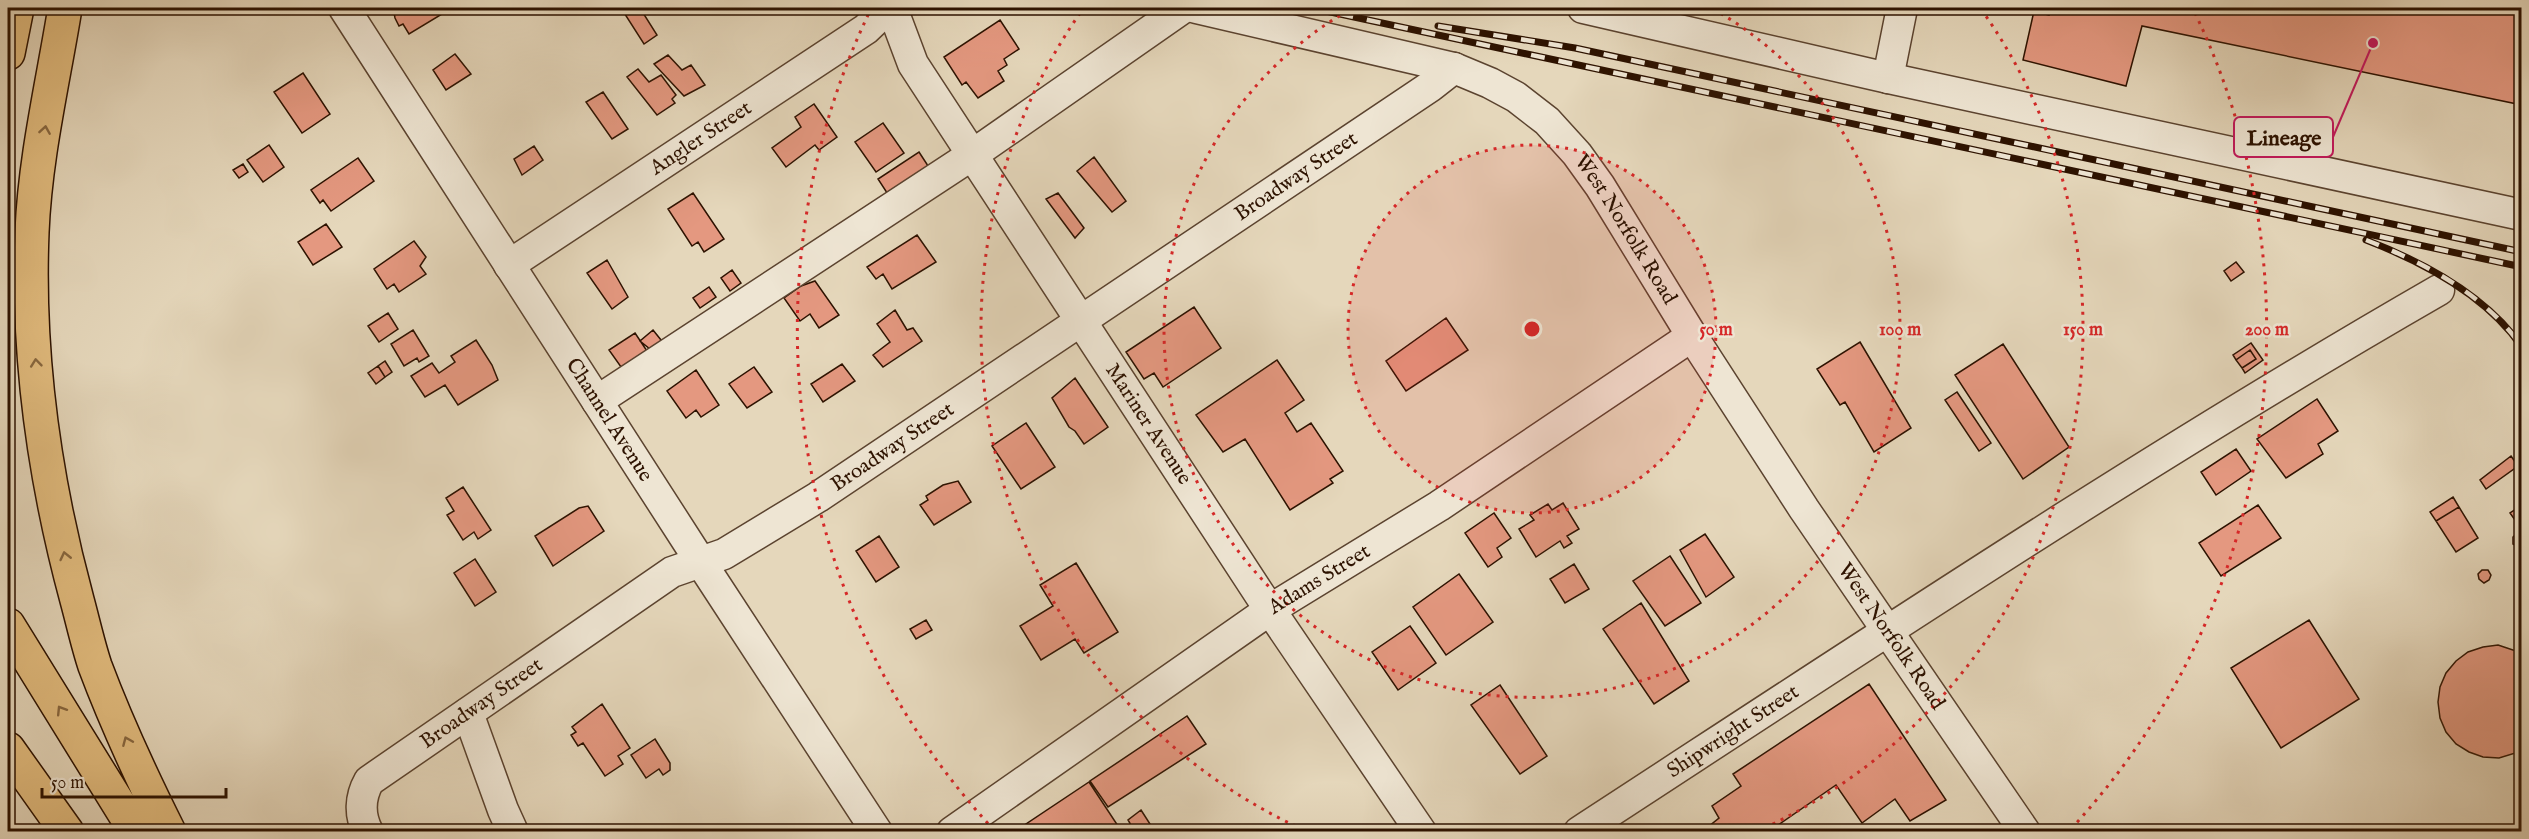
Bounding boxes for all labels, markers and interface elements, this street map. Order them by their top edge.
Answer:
street label: Angler Street [644,95,757,182]
callout: Lineage [2234,117,2333,157]
one-way arrow [38,125,50,135]
street label: Broadway Street [1229,125,1363,227]
text: Lineage [2247,125,2321,153]
street label: West Norfolk Road [1568,149,1683,310]
centre of rings [1522,319,1542,339]
text: 50 m [1699,319,1733,342]
text: 100 m [1879,319,1921,342]
text: 150 m [2063,319,2103,342]
text: 200 m [2245,319,2289,342]
street label: Channel Avenue [559,353,659,487]
street label: Mariner Avenue [1099,358,1198,490]
one-way arrow [30,359,43,368]
street label: Broadway Street [826,396,959,498]
street label: Adams Street [1263,538,1375,621]
one-way arrow [60,551,73,561]
street label: West Norfolk Road [1831,558,1951,716]
street label: Broadway Street [415,652,548,755]
street label: Shipwright Street [1662,678,1804,784]
one-way arrow [57,706,68,717]
one-way arrow [122,736,134,747]
scale bar [42,761,226,799]
text: 50 m [51,772,84,795]

